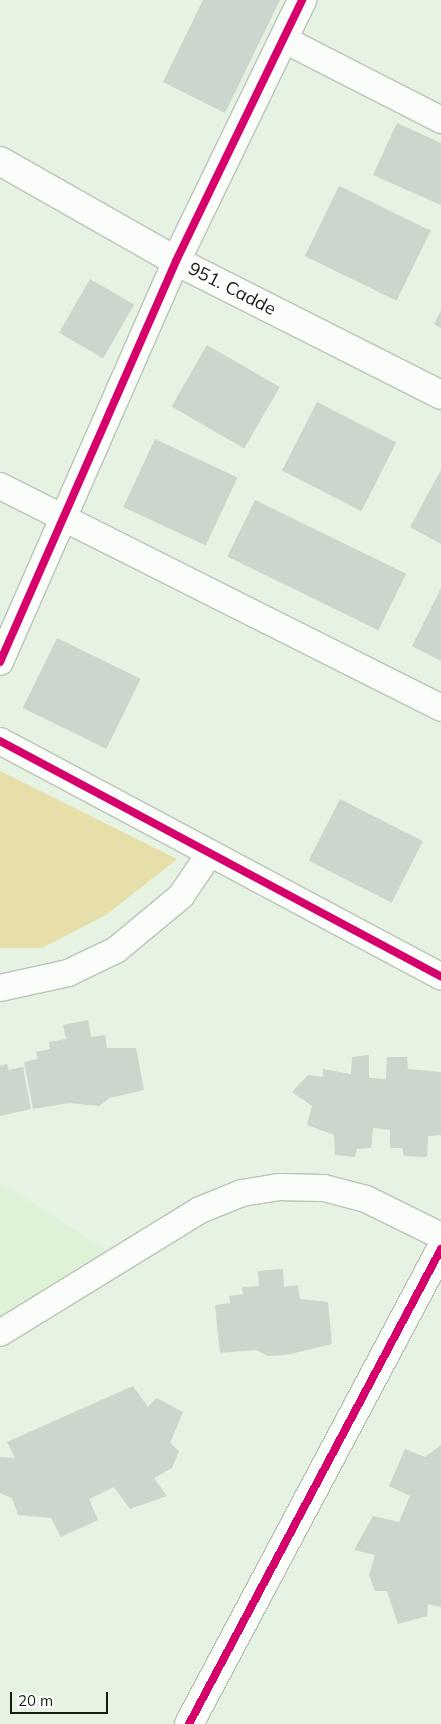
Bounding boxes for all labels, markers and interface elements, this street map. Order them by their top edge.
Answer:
street label: 951. Cadde [185,258,279,320]
scale bar [12,1682,110,1714]
text: 20 m [18,1691,53,1710]

